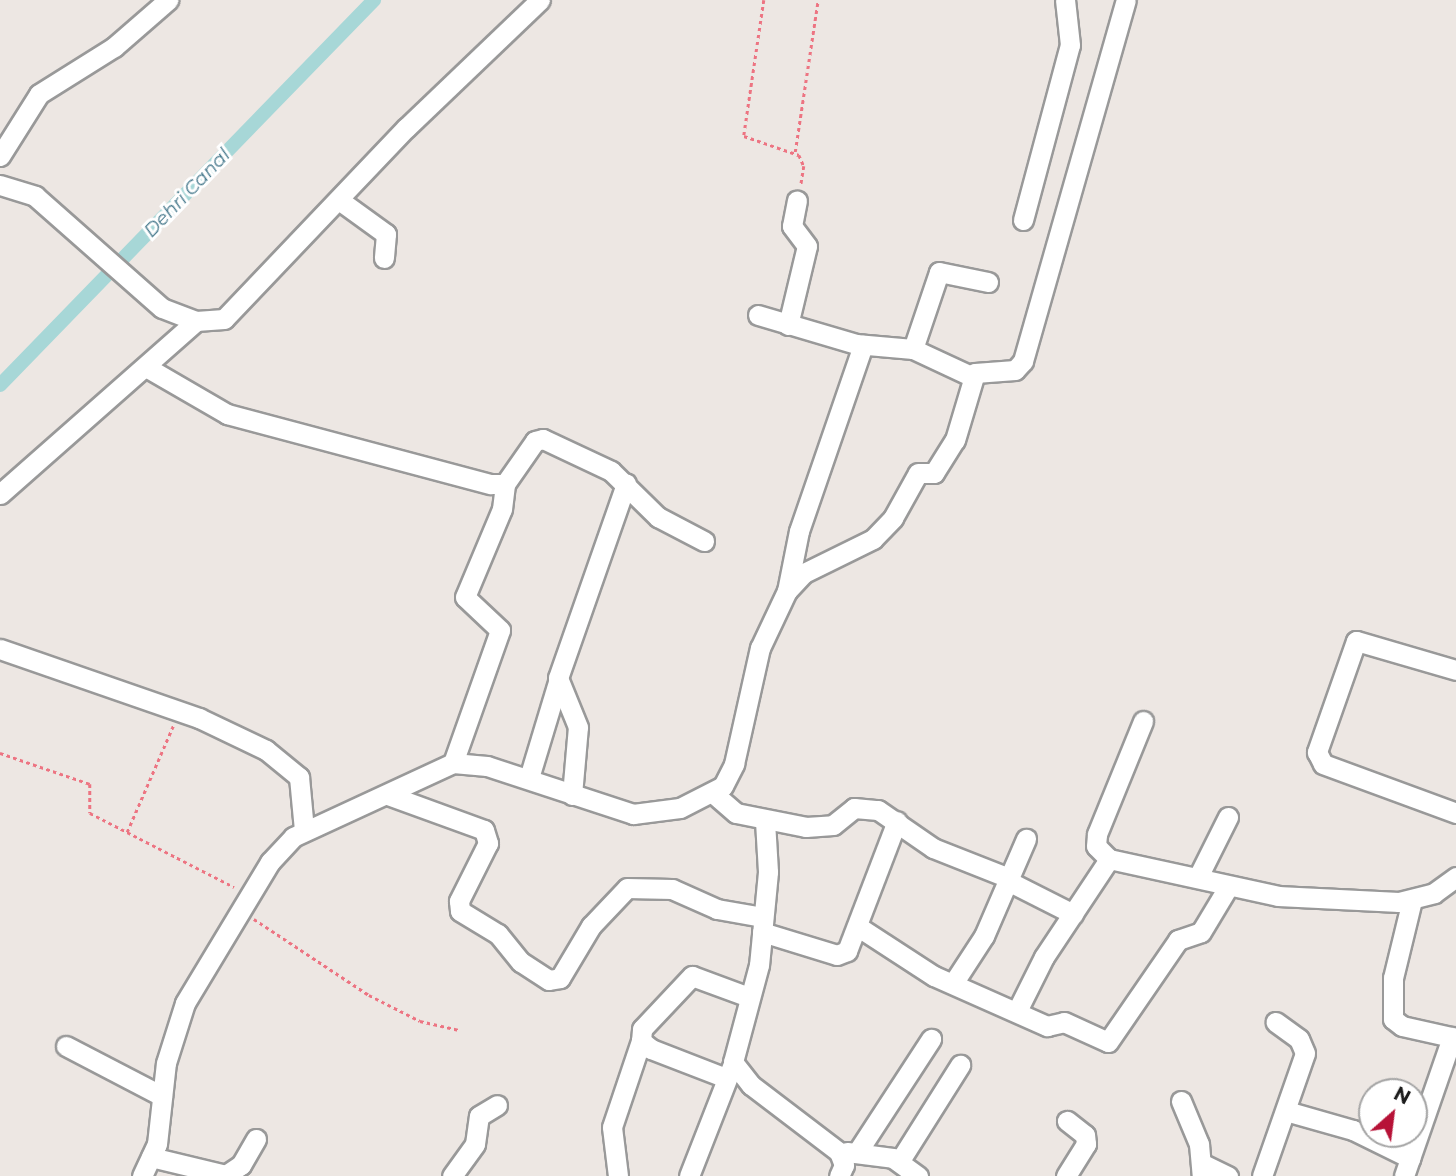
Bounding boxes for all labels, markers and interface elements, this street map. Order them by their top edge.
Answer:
water label: Dehri Canal [139,144,235,242]
north arrow [1358,1078,1428,1148]
text: N [1390,1082,1414,1110]

